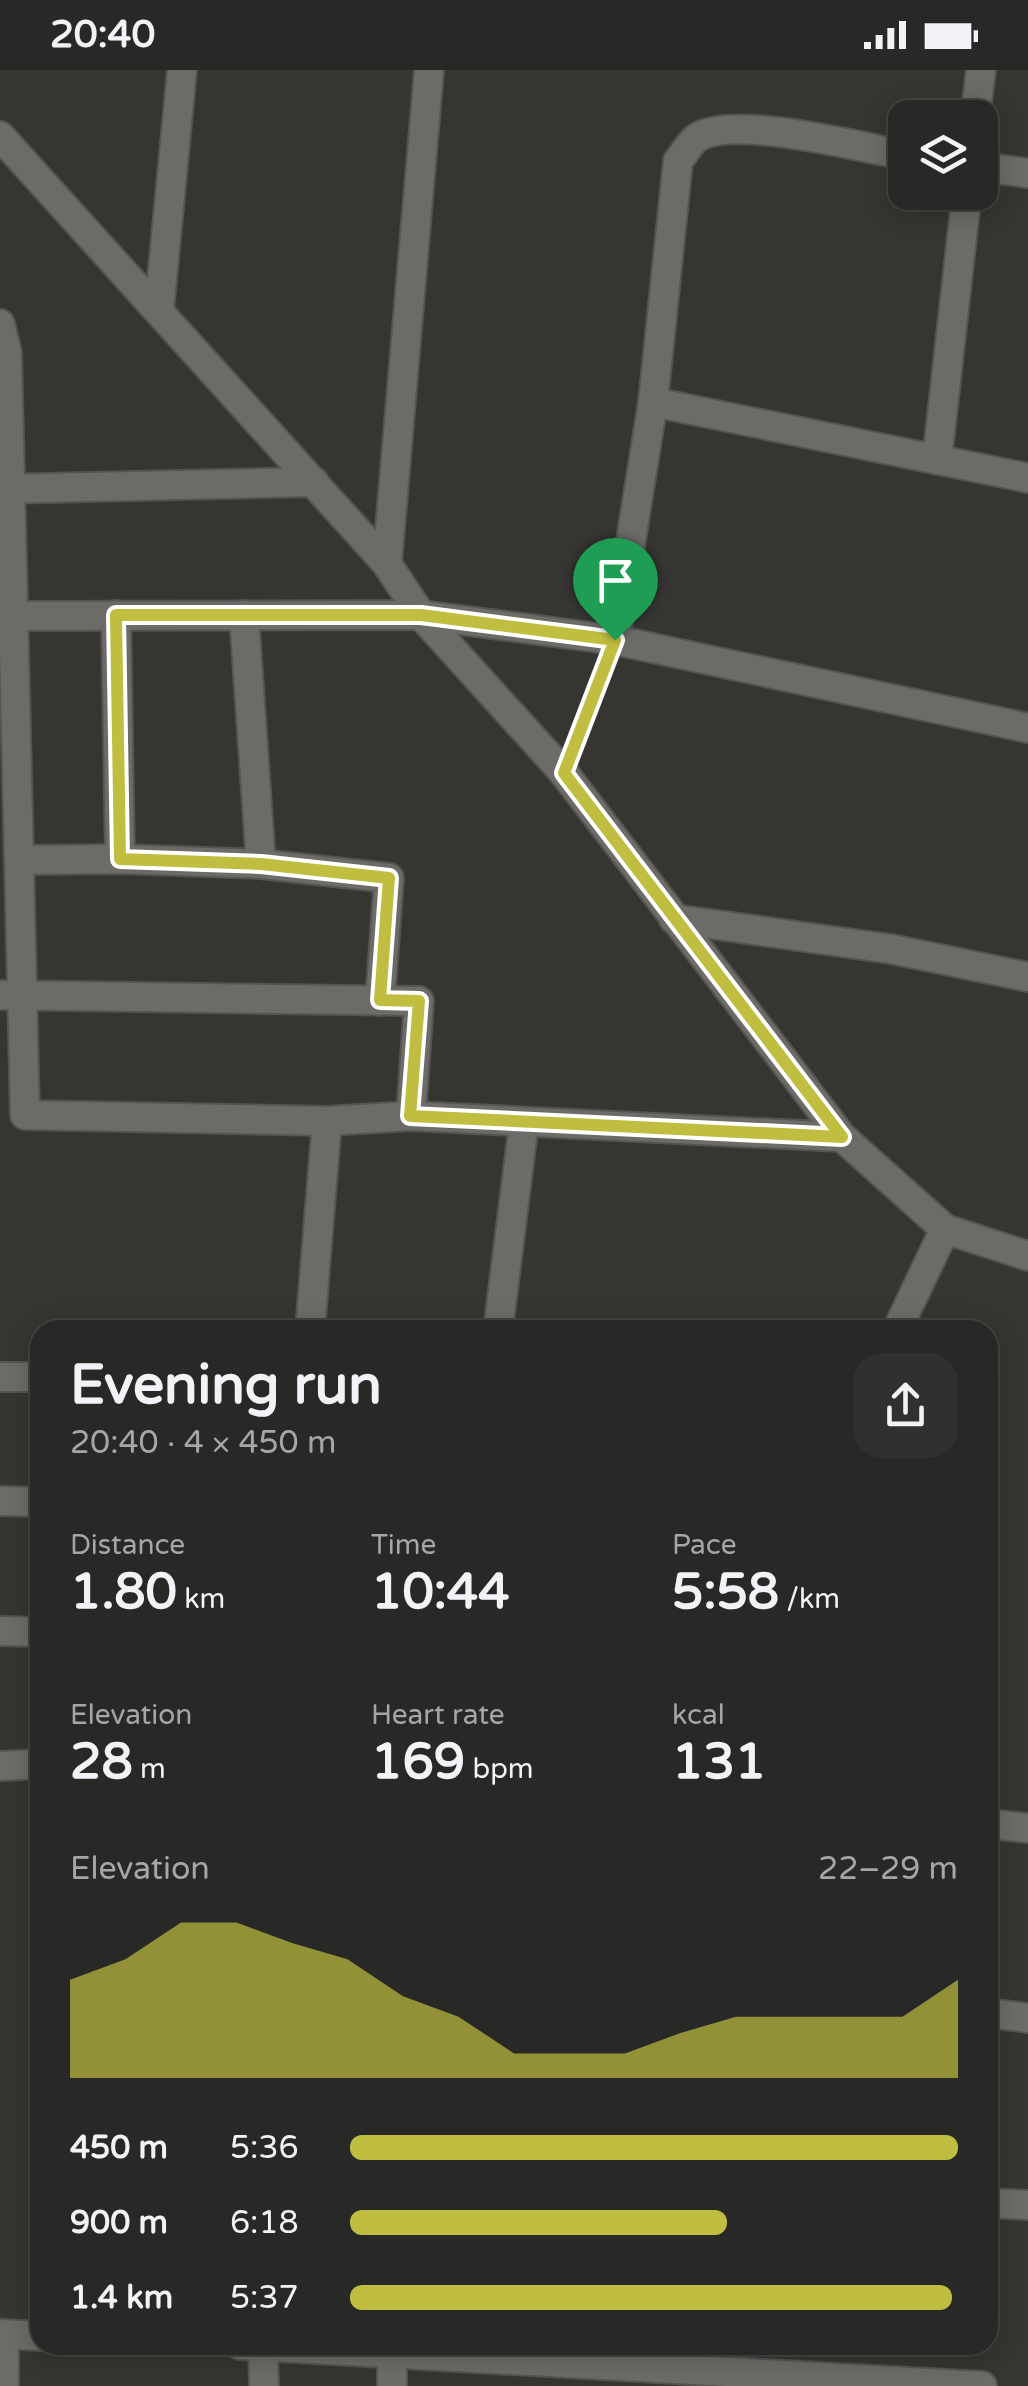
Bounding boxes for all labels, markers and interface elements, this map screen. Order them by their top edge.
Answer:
text: 20:40 [50,12,155,58]
map controls [888,100,998,210]
button: layers [888,100,998,210]
pin [573,538,658,641]
icon: arrive [588,553,643,608]
text: Evening run [70,1353,382,1419]
button: share [853,1353,958,1458]
text: 20:40 · 4 × 450 m [70,1424,336,1462]
text: Distance [70,1528,185,1562]
text: Time [371,1528,436,1562]
text: Pace [672,1528,736,1562]
text: 1.80 [70,1562,177,1622]
text: 10:44 [371,1562,510,1622]
text: 5:58 [672,1562,779,1622]
text: km [177,1582,225,1616]
text: /km [779,1582,840,1616]
text: Elevation [70,1698,192,1732]
text: Heart rate [371,1698,505,1732]
text: kcal [672,1698,725,1732]
text: 28 [70,1732,133,1792]
text: 169 [371,1732,465,1792]
text: 131 [672,1732,766,1792]
text: m [133,1752,166,1786]
text: bpm [465,1752,534,1786]
text: Elevation [70,1850,210,1888]
text: 22–29 m [818,1850,958,1888]
text: 450 m [70,2129,168,2167]
text: 5:36 [230,2129,299,2167]
text: 900 m [70,2204,168,2242]
text: 6:18 [230,2204,299,2242]
text: 1.4 km [70,2279,173,2317]
text: 5:37 [230,2279,299,2317]

